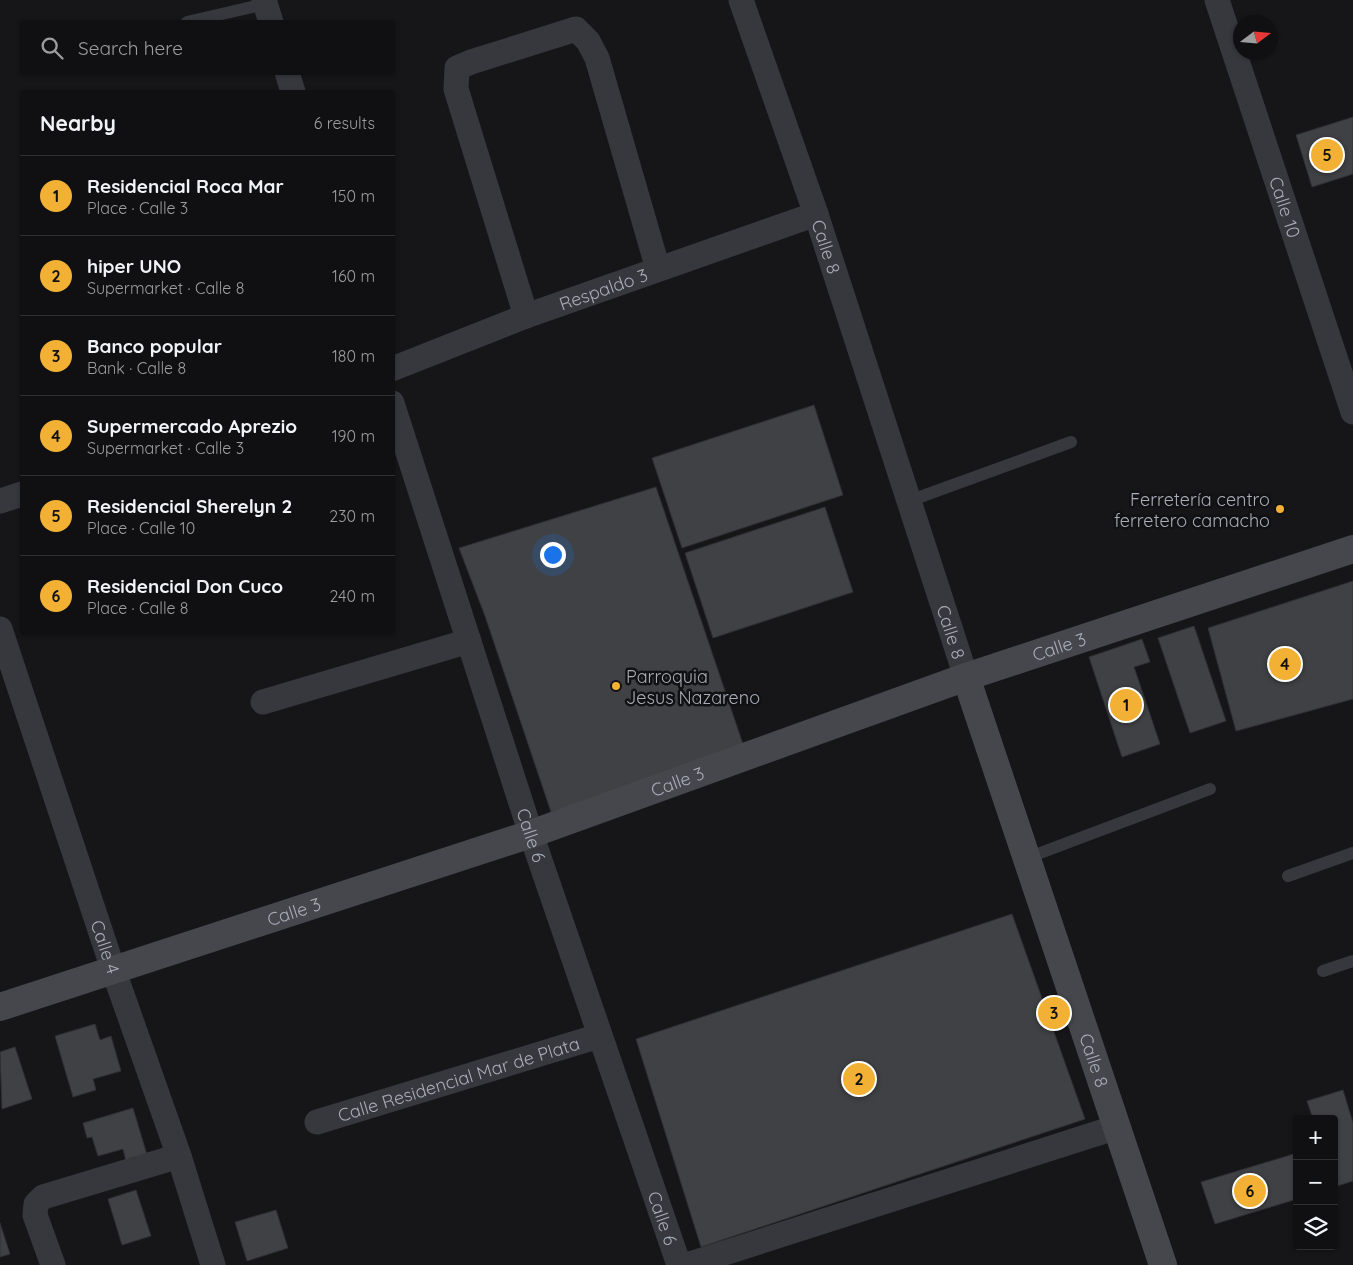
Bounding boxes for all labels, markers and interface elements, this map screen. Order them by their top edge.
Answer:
north arrow [1233,15,1278,60]
search box [20,20,395,75]
icon: search [38,34,66,62]
text: Search here [78,36,183,60]
text: Nearby [40,110,116,136]
text: 6 results [314,113,375,133]
pin: 5 [1311,136,1343,174]
street label: Calle 10 [1264,173,1306,241]
text: Residencial Roca Mar [87,174,284,198]
text: 1 [53,186,59,206]
text: 150 m [332,186,375,206]
text: Place · Calle 3 [87,198,188,218]
street label: Calle 8 [807,217,846,277]
text: hiper UNO [87,254,181,278]
street label: Respaldo 3 [556,263,651,315]
text: 2 [51,266,61,286]
text: 160 m [332,266,375,286]
text: Supermarket · Calle 8 [87,278,244,298]
text: Banco popular [87,334,222,358]
text: 3 [52,346,60,366]
text: 180 m [332,346,375,366]
text: Bank · Calle 8 [87,358,186,378]
text: Supermercado Aprezio [87,414,297,438]
text: 4 [51,426,61,446]
text: 190 m [332,426,375,446]
text: Supermarket · Calle 3 [87,438,244,458]
place label: Ferretería centro ferretero camacho [1114,488,1270,532]
text: Residencial Sherelyn 2 [87,494,292,518]
marker: Ferretería centro ferretero camacho [1274,503,1286,515]
text: 5 [51,506,61,526]
text: 230 m [329,506,375,526]
text: Place · Calle 10 [87,518,195,538]
your location [540,542,566,568]
text: Residencial Don Cuco [87,574,283,598]
text: 6 [52,586,60,606]
text: 240 m [329,586,375,606]
text: Place · Calle 8 [87,598,189,618]
street label: Calle 8 [932,602,971,662]
street label: Calle 3 [1029,627,1089,666]
pin: 4 [1269,645,1301,683]
place label: Parroquia Jesus Nazareno [626,665,760,709]
marker: Parroquia Jesus Nazareno [610,680,622,692]
pin: 1 [1110,686,1142,724]
street label: Calle 3 [647,761,707,801]
street label: Calle 6 [512,805,551,865]
street label: Calle 3 [264,892,324,931]
street label: Calle 4 [86,917,125,977]
pin: 3 [1038,994,1070,1032]
street label: Calle 8 [1075,1030,1114,1090]
street label: Calle Residencial Mar de Plata [335,1031,582,1127]
pin: 2 [843,1060,875,1098]
map controls [1293,1115,1338,1250]
button: + [1293,1115,1338,1160]
button: − [1293,1160,1338,1205]
pin: 6 [1234,1172,1266,1210]
street label: Calle 6 [643,1188,683,1248]
button: layers [1293,1205,1338,1250]

